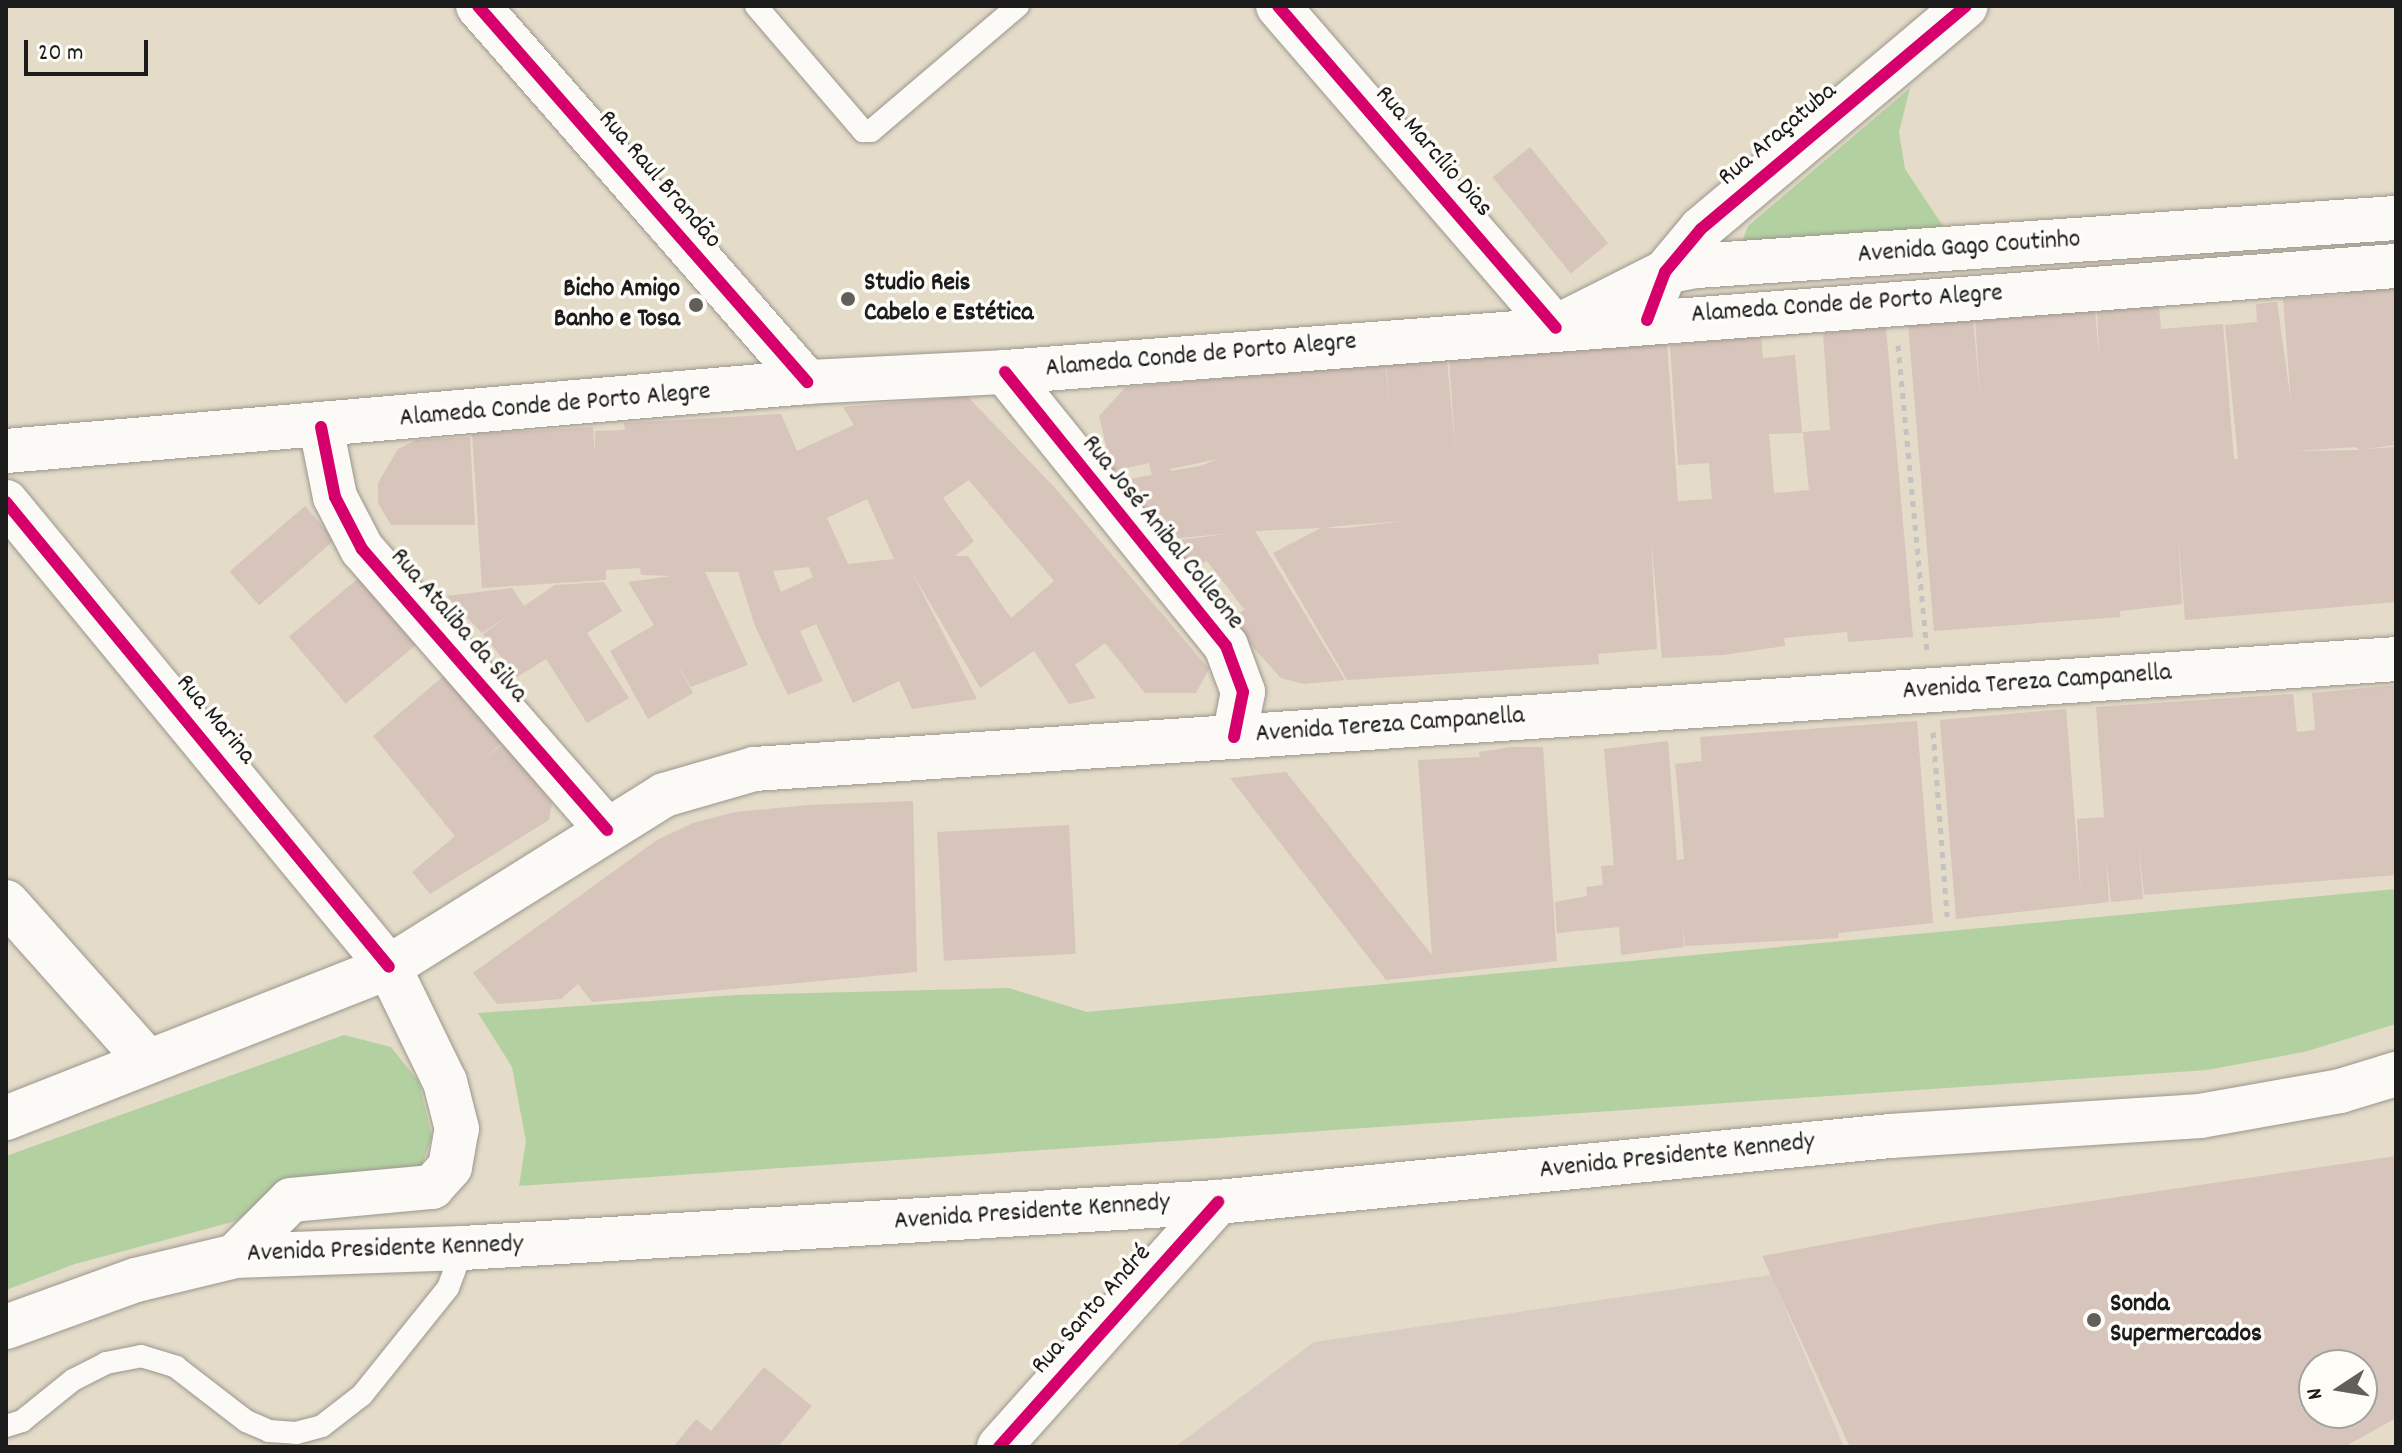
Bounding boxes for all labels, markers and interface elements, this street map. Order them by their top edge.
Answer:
scale bar [28,24,152,74]
text: 20 m [38,37,84,71]
street label: Rua Araçatuba [1712,76,1844,194]
street label: Rua Marcílio Dias [1367,80,1499,224]
street label: Rua Raul Brandão [590,104,728,256]
street label: Avenida Gago Coutinho [1857,225,2081,271]
place label: Studio Reis Cabelo e Estética [864,268,1033,330]
place label: Bicho Amigo Banho e Tosa [554,274,680,336]
street label: Alameda Conde de Porto Alegre [1690,279,2004,331]
marker: Studio Reis Cabelo e Estética [839,290,857,308]
marker: Bicho Amigo Banho e Tosa [687,296,705,314]
street label: Alameda Conde de Porto Alegre [1044,327,1358,385]
street label: Alameda Conde de Porto Alegre [398,377,712,435]
street label: Rua José Anibal Colleone [1074,430,1250,636]
street label: Rua Ataliba da Silva [383,543,533,709]
street label: Avenida Tereza Campanella [1901,658,2173,708]
street label: Rua Marina [168,669,262,771]
street label: Avenida Tereza Campanella [1254,701,1526,751]
street label: Avenida Presidente Kennedy [1538,1127,1816,1187]
street label: Avenida Presidente Kennedy [893,1188,1171,1238]
street label: Avenida Presidente Kennedy [246,1230,524,1270]
street label: Rua Santo André [1026,1239,1158,1381]
place label: Sonda Supermercados [2110,1289,2262,1350]
marker: Sonda Supermercados [2085,1311,2103,1329]
north arrow [2298,1349,2378,1429]
text: N [2300,1385,2332,1402]

